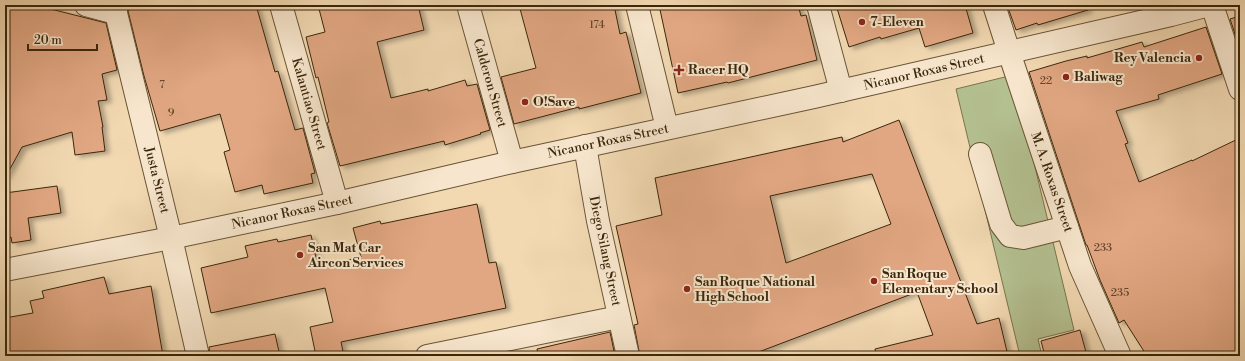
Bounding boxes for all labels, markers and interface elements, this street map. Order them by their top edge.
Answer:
place label: 7-Eleven [870,14,924,30]
marker: 7-Eleven [857,17,867,27]
house number: 174 [589,18,605,32]
scale bar [28,26,97,52]
text: 20 m [34,33,62,48]
street label: Calderon Street [470,37,510,130]
street label: Nicanor Roxas Street [862,50,986,94]
place label: Rey Valencia [1114,50,1192,66]
marker: Rey Valencia [1194,53,1204,63]
street label: Kalantiao Street [288,56,330,152]
place label: Racer HQ [688,62,749,78]
marker: Racer HQ [673,64,685,76]
place label: Baliwag [1074,69,1123,85]
marker: Baliwag [1061,72,1071,82]
house number: 22 [1040,74,1052,88]
house number: 7 [159,78,165,92]
place label: O!Save [533,94,575,110]
marker: O!Save [520,97,530,107]
house number: 9 [168,106,175,120]
street label: Nicanor Roxas Street [546,120,670,162]
street label: M. A. Roxas Street [1027,130,1077,235]
street label: Justa Street [141,144,173,215]
street label: Nicanor Roxas Street [230,191,354,233]
street label: Diego Silang Street [585,194,625,308]
place label: San Mat Car Aircon Services [307,240,404,271]
house number: 233 [1094,241,1112,255]
marker: San Mat Car Aircon Services [295,250,305,260]
place label: San Roque Elementary School [882,266,999,297]
place label: San Roque National High School [695,274,816,305]
marker: San Roque Elementary School [869,276,879,286]
marker: San Roque National High School [682,284,692,294]
house number: 235 [1111,286,1129,300]

